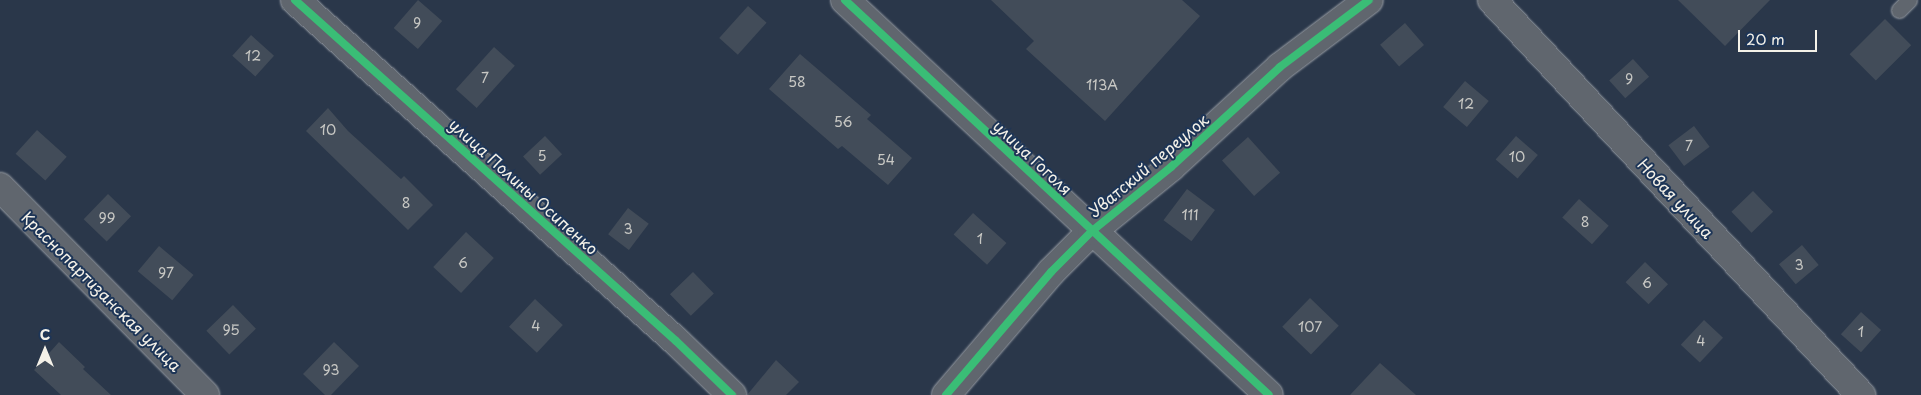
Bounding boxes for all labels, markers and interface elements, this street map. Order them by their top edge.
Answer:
house number: 9 [413,15,421,31]
scale bar [1741,20,1820,52]
text: 20 m [1746,27,1785,50]
house number: 12 [245,48,261,64]
house number: 7 [481,70,489,86]
house number: 9 [1625,71,1633,87]
house number: 58 [788,74,806,90]
house number: 113А [1086,77,1118,93]
house number: 12 [1458,96,1474,112]
street label: Уватский переулок [1084,109,1212,221]
street label: улица Полины Осипенко [445,113,603,259]
house number: 56 [834,114,852,130]
street label: улица Гоголя [989,115,1077,199]
house number: 10 [320,122,336,138]
house number: 7 [1685,138,1693,154]
house number: 5 [537,148,547,164]
house number: 10 [1509,149,1525,165]
house number: 54 [877,152,895,168]
street label: Новая улица [1634,154,1718,242]
house number: 8 [402,195,410,211]
street label: Краснопартизанская улица [18,207,186,375]
house number: 111 [1181,207,1199,223]
house number: 99 [98,210,116,226]
house number: 8 [1581,214,1589,230]
house number: 3 [623,221,633,237]
house number: 1 [977,231,983,247]
house number: 6 [458,255,468,271]
house number: 3 [1794,257,1804,273]
house number: 97 [158,265,174,281]
house number: 6 [1642,275,1652,291]
house number: 4 [531,318,541,334]
house number: 107 [1298,319,1322,335]
house number: 95 [222,322,240,338]
text: С [40,324,50,345]
house number: 1 [1858,324,1864,340]
north arrow [20,325,70,375]
house number: 4 [1696,333,1706,349]
house number: 93 [322,362,340,378]

